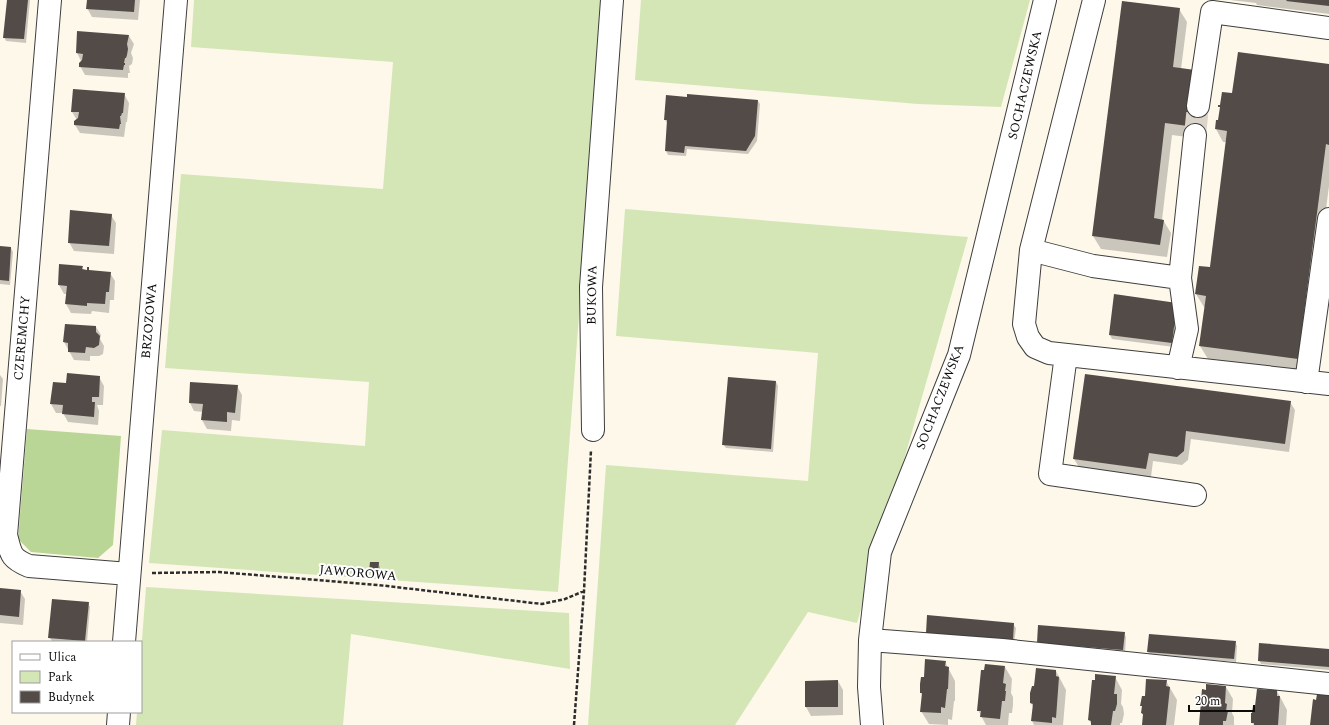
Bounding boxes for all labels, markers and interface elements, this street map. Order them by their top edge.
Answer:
street label: SOCHACZEWSKA [1003,28,1047,142]
street label: BUKOWA [581,265,603,325]
street label: BRZOZOWA [136,282,162,360]
street label: CZEREMCHY [8,295,36,381]
street label: SOCHACZEWSKA [911,341,969,453]
street label: JAWOROWA [318,560,398,586]
legend [12,641,142,713]
text: Ulica [48,648,77,667]
text: Park [48,668,73,687]
scale bar [1189,687,1254,713]
text: Budynek [48,688,95,707]
text: 20 m [1195,692,1220,711]

